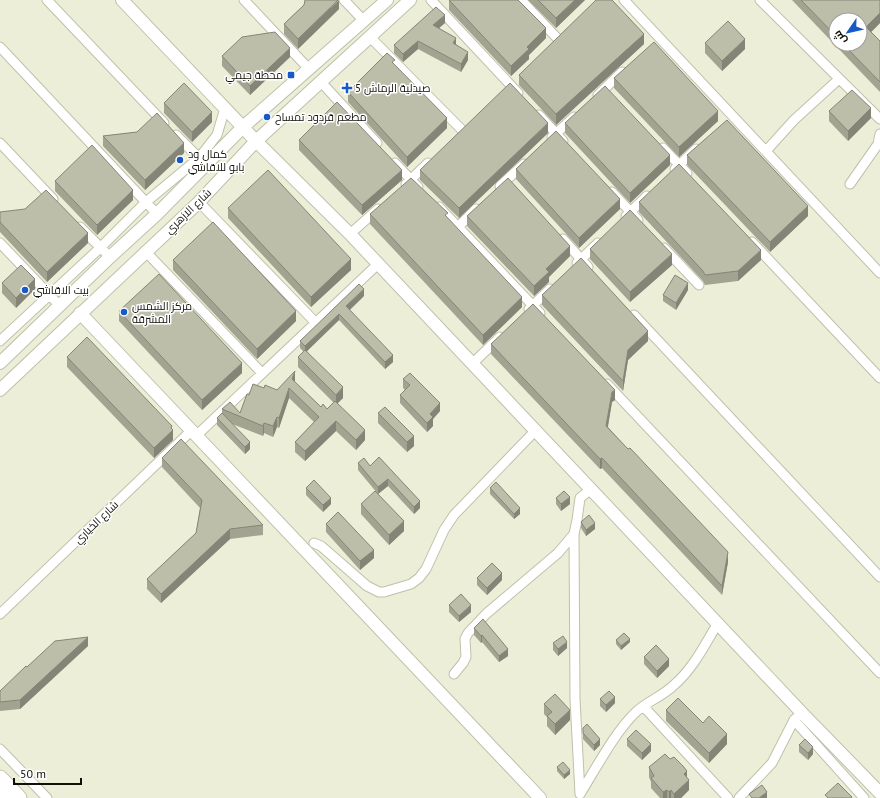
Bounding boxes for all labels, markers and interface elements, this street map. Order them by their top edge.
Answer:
north arrow [828,12,868,52]
text: ش [830,28,849,47]
place label: محطة جيمي [225,68,283,84]
marker: محطة جيمي [286,70,296,80]
place label: صيدلية الرماش 5 [355,81,431,95]
marker: صيدلية الرماش 5 [342,83,352,93]
place label: مطعم قردود تمساح [275,110,366,125]
marker: مطعم قردود تمساح [262,112,272,122]
place label: كمال ود بابو للاقاشي [188,147,245,175]
marker: كمال ود بابو للاقاشي [175,155,185,165]
street label: شارع الازهري [162,185,216,238]
place label: بيت الاقاشي [33,283,89,298]
marker: بيت الاقاشي [20,285,30,295]
place label: مركز الشمس المشرقة [132,299,192,326]
marker: مركز الشمس المشرقة [119,307,129,317]
street label: شارع الخياري [71,497,122,548]
scale bar [14,760,81,786]
text: 50 m [20,766,46,781]

